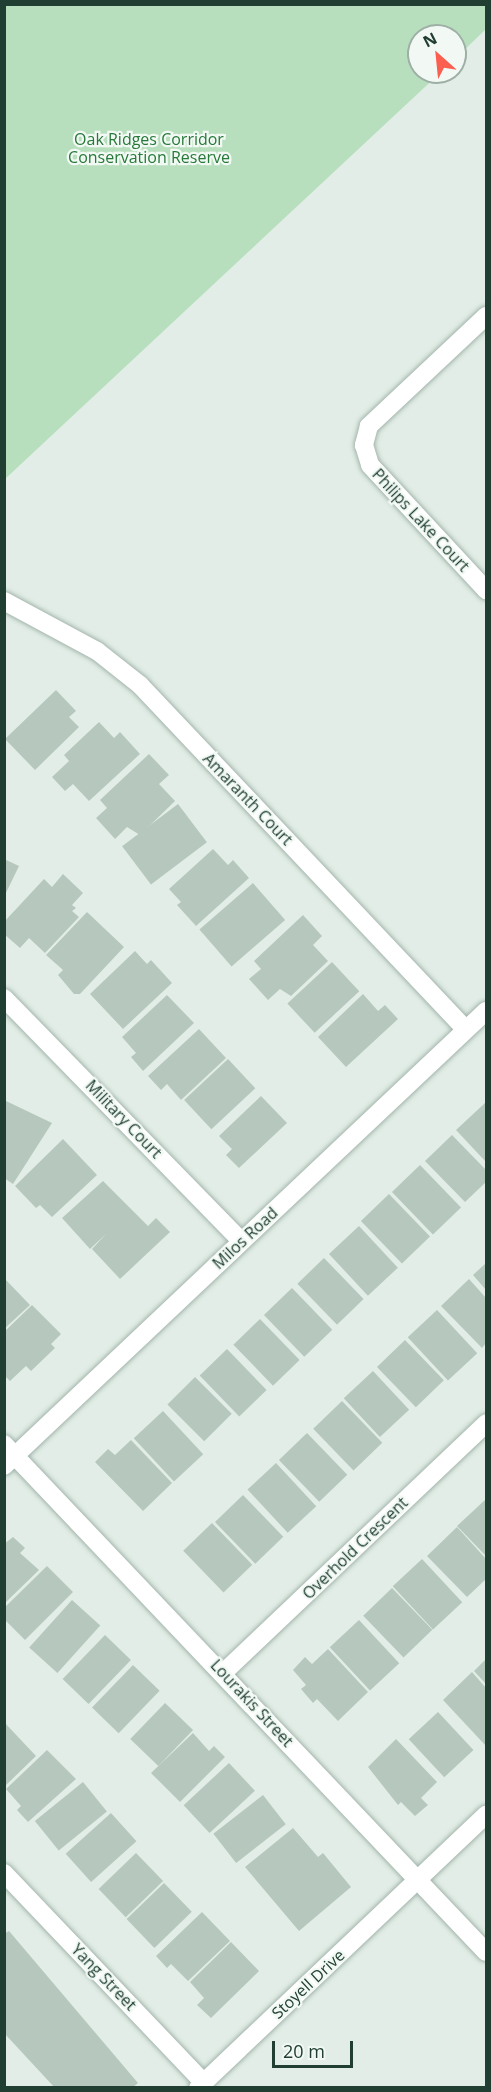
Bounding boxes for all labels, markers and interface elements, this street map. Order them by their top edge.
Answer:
north arrow [407,24,467,84]
text: N [419,27,441,53]
park label: Oak Ridges Corridor Conservation Reserve [68,129,230,167]
street label: Philips Lake Court [368,465,474,575]
street label: Amaranth Court [199,749,297,849]
street label: Military Court [82,1076,166,1162]
street label: Milos Road [208,1203,282,1273]
street label: Overhold Crescent [298,1493,412,1603]
street label: Lourakis Street [207,1655,297,1751]
street label: Yang Street [68,1940,140,2014]
street label: Stoyell Drive [268,1945,348,2023]
scale bar [275,2029,356,2067]
text: 20 m [283,2039,325,2063]

